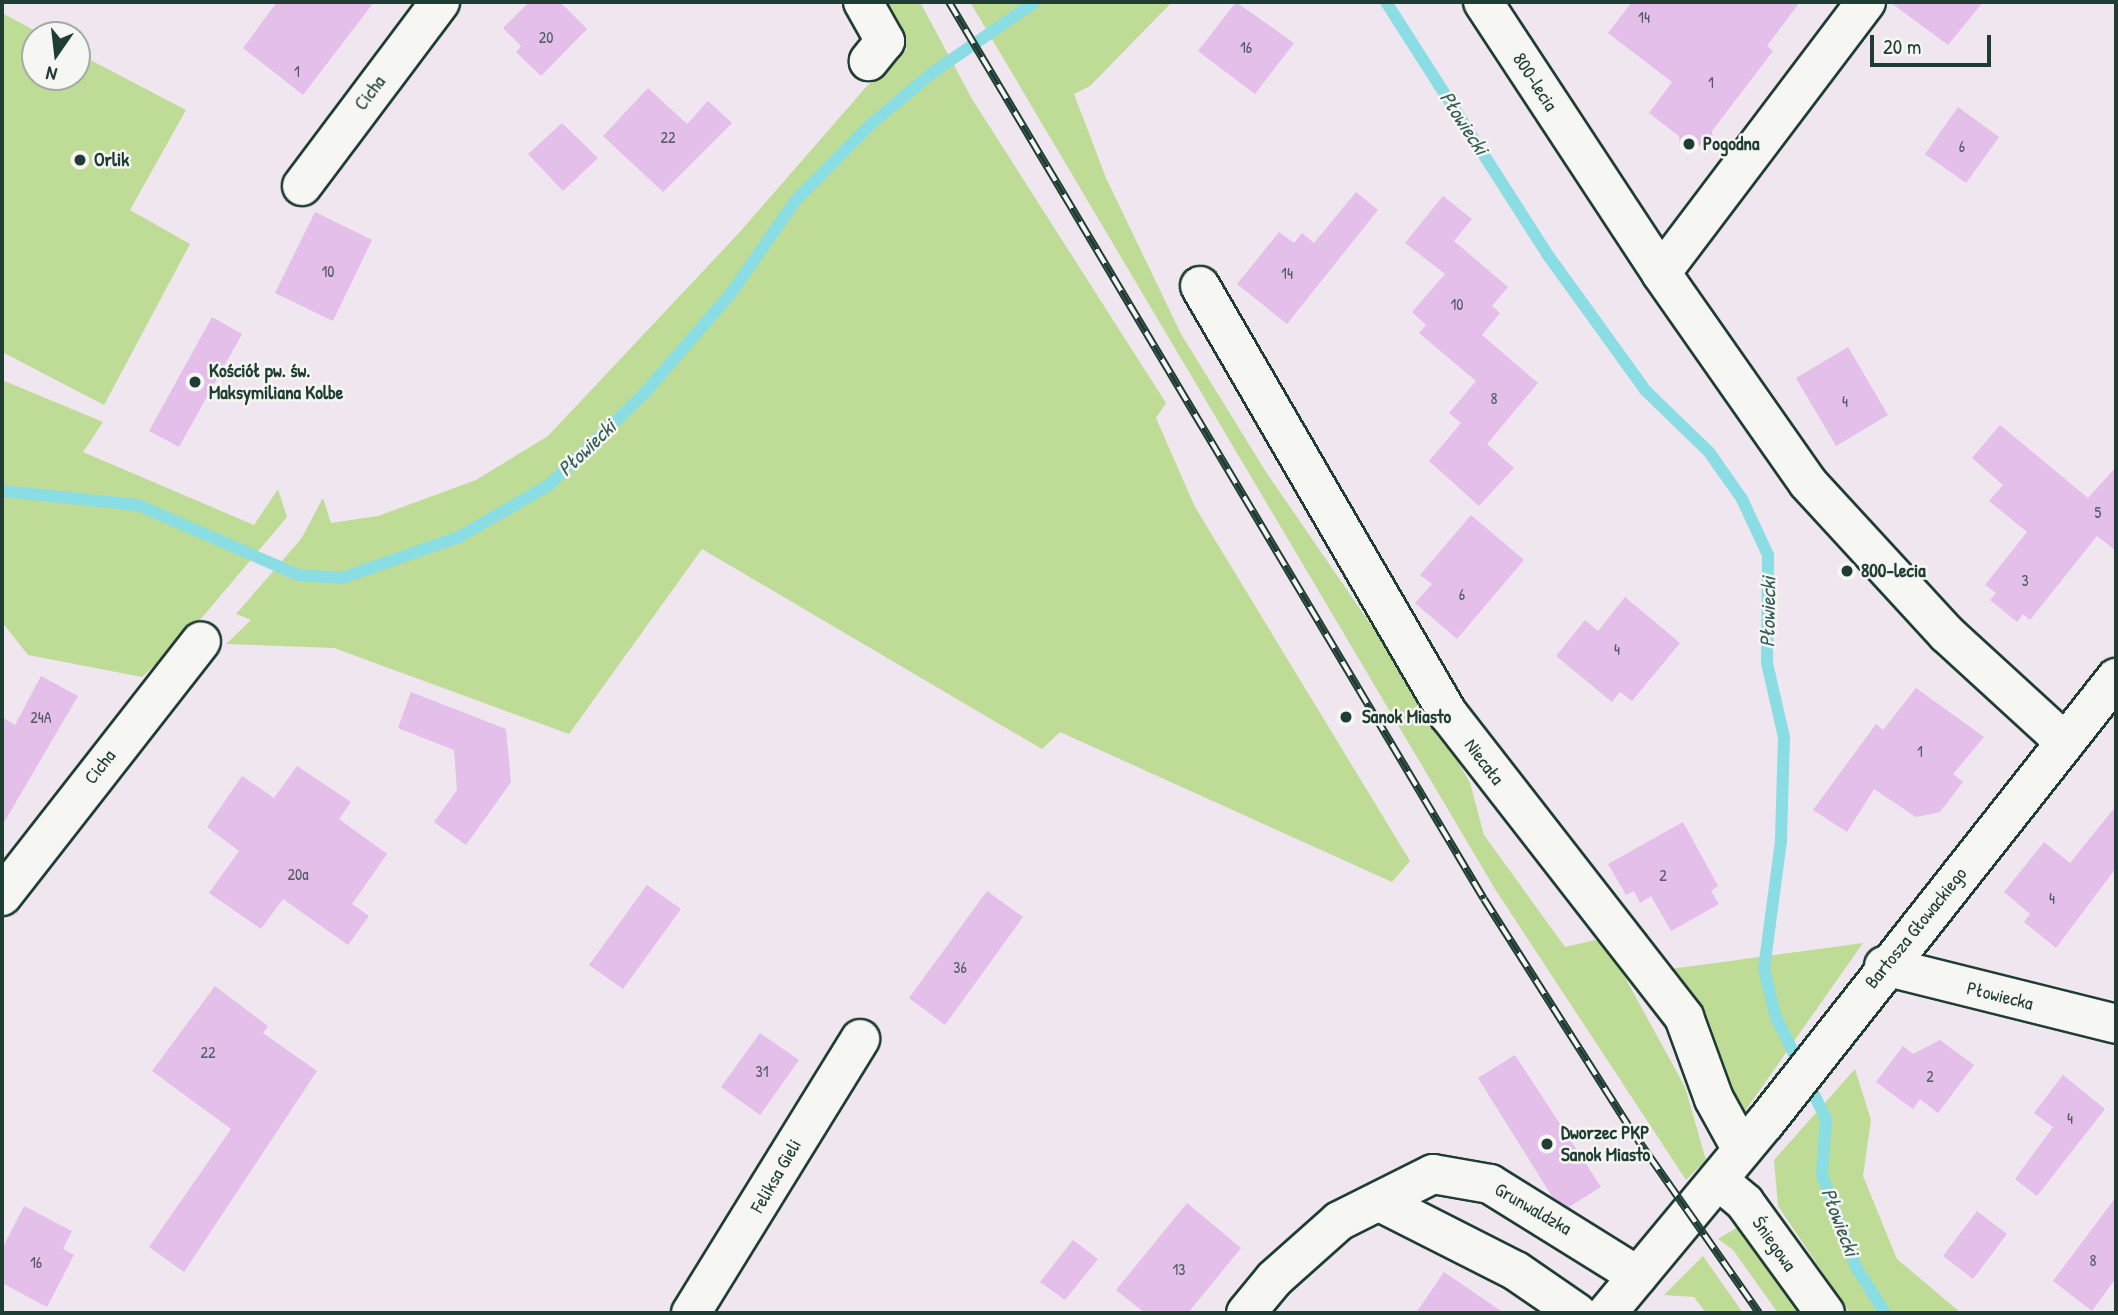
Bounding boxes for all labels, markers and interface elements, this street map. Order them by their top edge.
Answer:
house number: 14 [1638,7,1650,27]
north arrow [21,21,91,91]
scale bar [1873,21,1994,65]
house number: 20 [539,27,553,47]
text: 20 m [1883,32,1921,61]
house number: 16 [1240,37,1252,57]
street label: 800-lecia [1508,49,1562,115]
text: N [43,61,59,88]
house number: 1 [294,61,300,81]
street label: Cicha [350,71,390,115]
house number: 1 [1708,72,1714,92]
water label: Płowiecki [1434,86,1494,160]
house number: 22 [661,127,675,147]
place label: Pogodna [1703,133,1759,155]
marker: Pogodna [1681,136,1697,152]
house number: 6 [1959,136,1965,156]
place label: Orlik [94,149,129,171]
marker: Orlik [72,152,88,168]
house number: 10 [322,261,334,281]
house number: 14 [1281,263,1293,283]
house number: 10 [1451,294,1463,314]
place label: Kościół pw. św. Maksymiliana Kolbe [209,360,343,404]
marker: Kościół pw. św. Maksymiliana Kolbe [187,374,203,390]
house number: 8 [1491,388,1497,408]
house number: 4 [1842,391,1848,411]
water label: Płowiecki [553,414,621,482]
house number: 5 [2095,502,2101,522]
place label: 800-lecia [1861,560,1926,582]
marker: 800-lecia [1839,563,1855,579]
house number: 3 [2021,570,2029,590]
water label: Płowiecki [1755,576,1781,648]
house number: 6 [1459,584,1465,604]
house number: 4 [1614,639,1620,659]
place label: Sanok Miasto [1362,706,1451,728]
house number: 24A [30,707,52,727]
marker: Sanok Miasto [1336,707,1356,727]
street label: Niecała [1459,735,1509,789]
house number: 1 [1917,741,1923,761]
street label: Cicha [79,745,121,789]
street label: Bartosza Głowackiego [1860,863,1972,993]
house number: 20a [288,864,308,884]
house number: 2 [1659,865,1667,885]
house number: 4 [2049,888,2055,908]
house number: 36 [953,957,967,977]
street label: Płowiecka [1965,977,2035,1015]
house number: 22 [201,1042,215,1062]
house number: 31 [756,1061,768,1081]
house number: 2 [1926,1066,1934,1086]
house number: 4 [2067,1108,2073,1128]
place label: Dworzec PKP Sanok Miasto [1561,1122,1650,1166]
street label: Feliksa Gieli [746,1135,806,1217]
marker: Dworzec PKP Sanok Miasto [1539,1136,1555,1152]
street label: Grunwaldzka [1491,1178,1575,1240]
water label: Płowiecki [1816,1184,1864,1260]
street label: Śniegowa [1747,1212,1801,1276]
house number: 8 [2090,1250,2096,1270]
house number: 16 [30,1252,42,1272]
house number: 13 [1173,1259,1185,1279]

